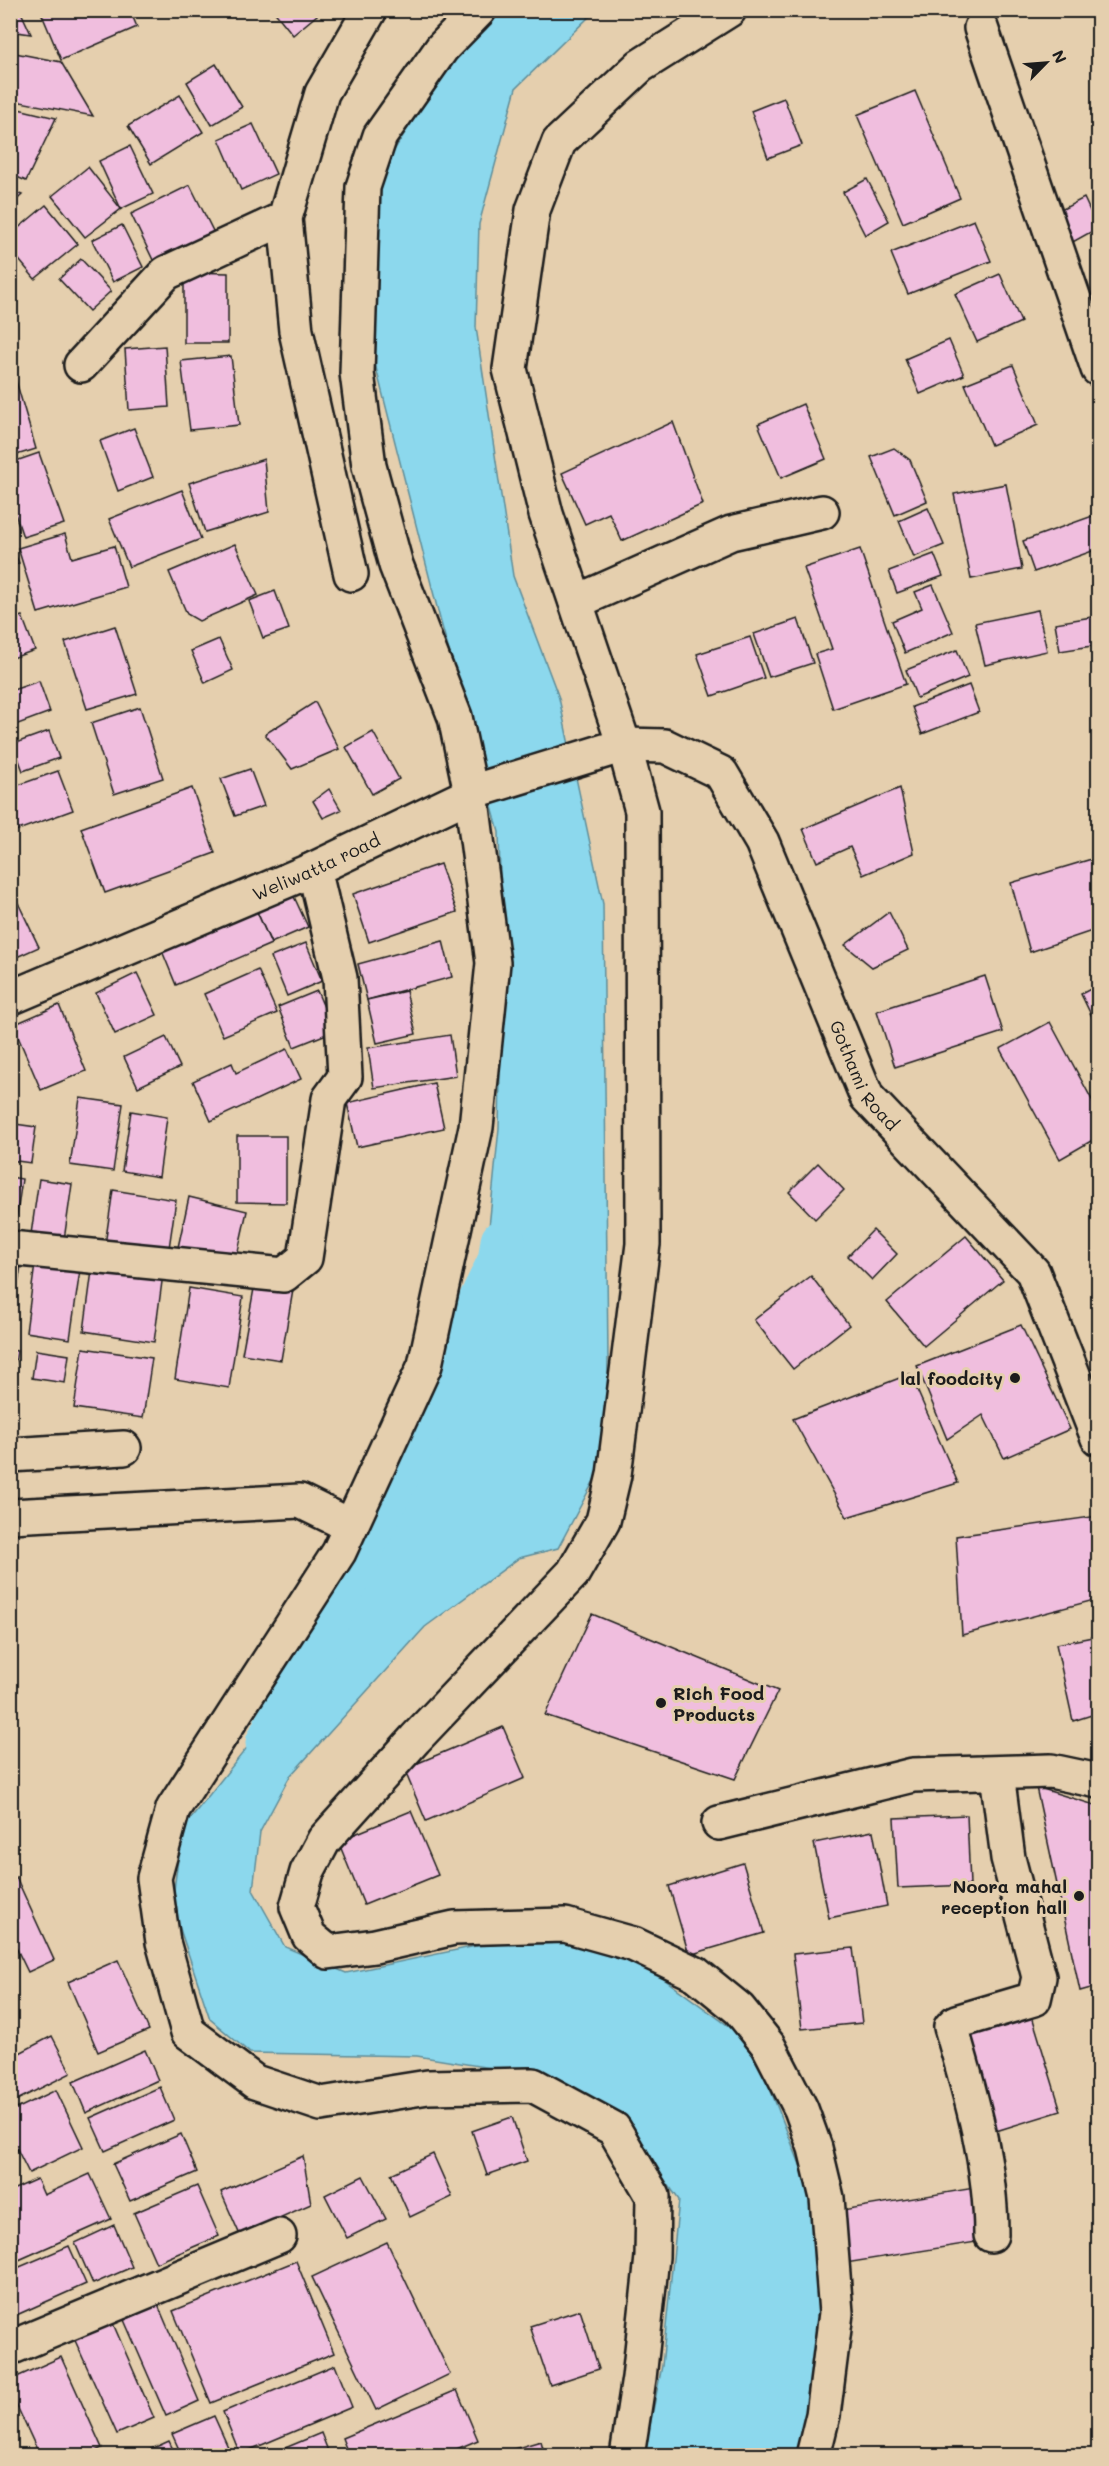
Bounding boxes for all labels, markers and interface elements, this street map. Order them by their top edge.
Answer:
north arrow [1016,33,1076,93]
text: N [1048,47,1072,66]
street label: Weliwatta road [249,827,384,906]
street label: Gothami Road [825,1016,904,1135]
place label: lal foodcity [900,1366,1003,1390]
marker: lal foodcity [1008,1371,1022,1385]
place label: Rich Food Products [673,1681,764,1726]
marker: Rich Food Products [654,1696,668,1710]
place label: Noora mahal reception hall [941,1874,1067,1919]
marker: Noora mahal reception hall [1072,1889,1086,1903]

